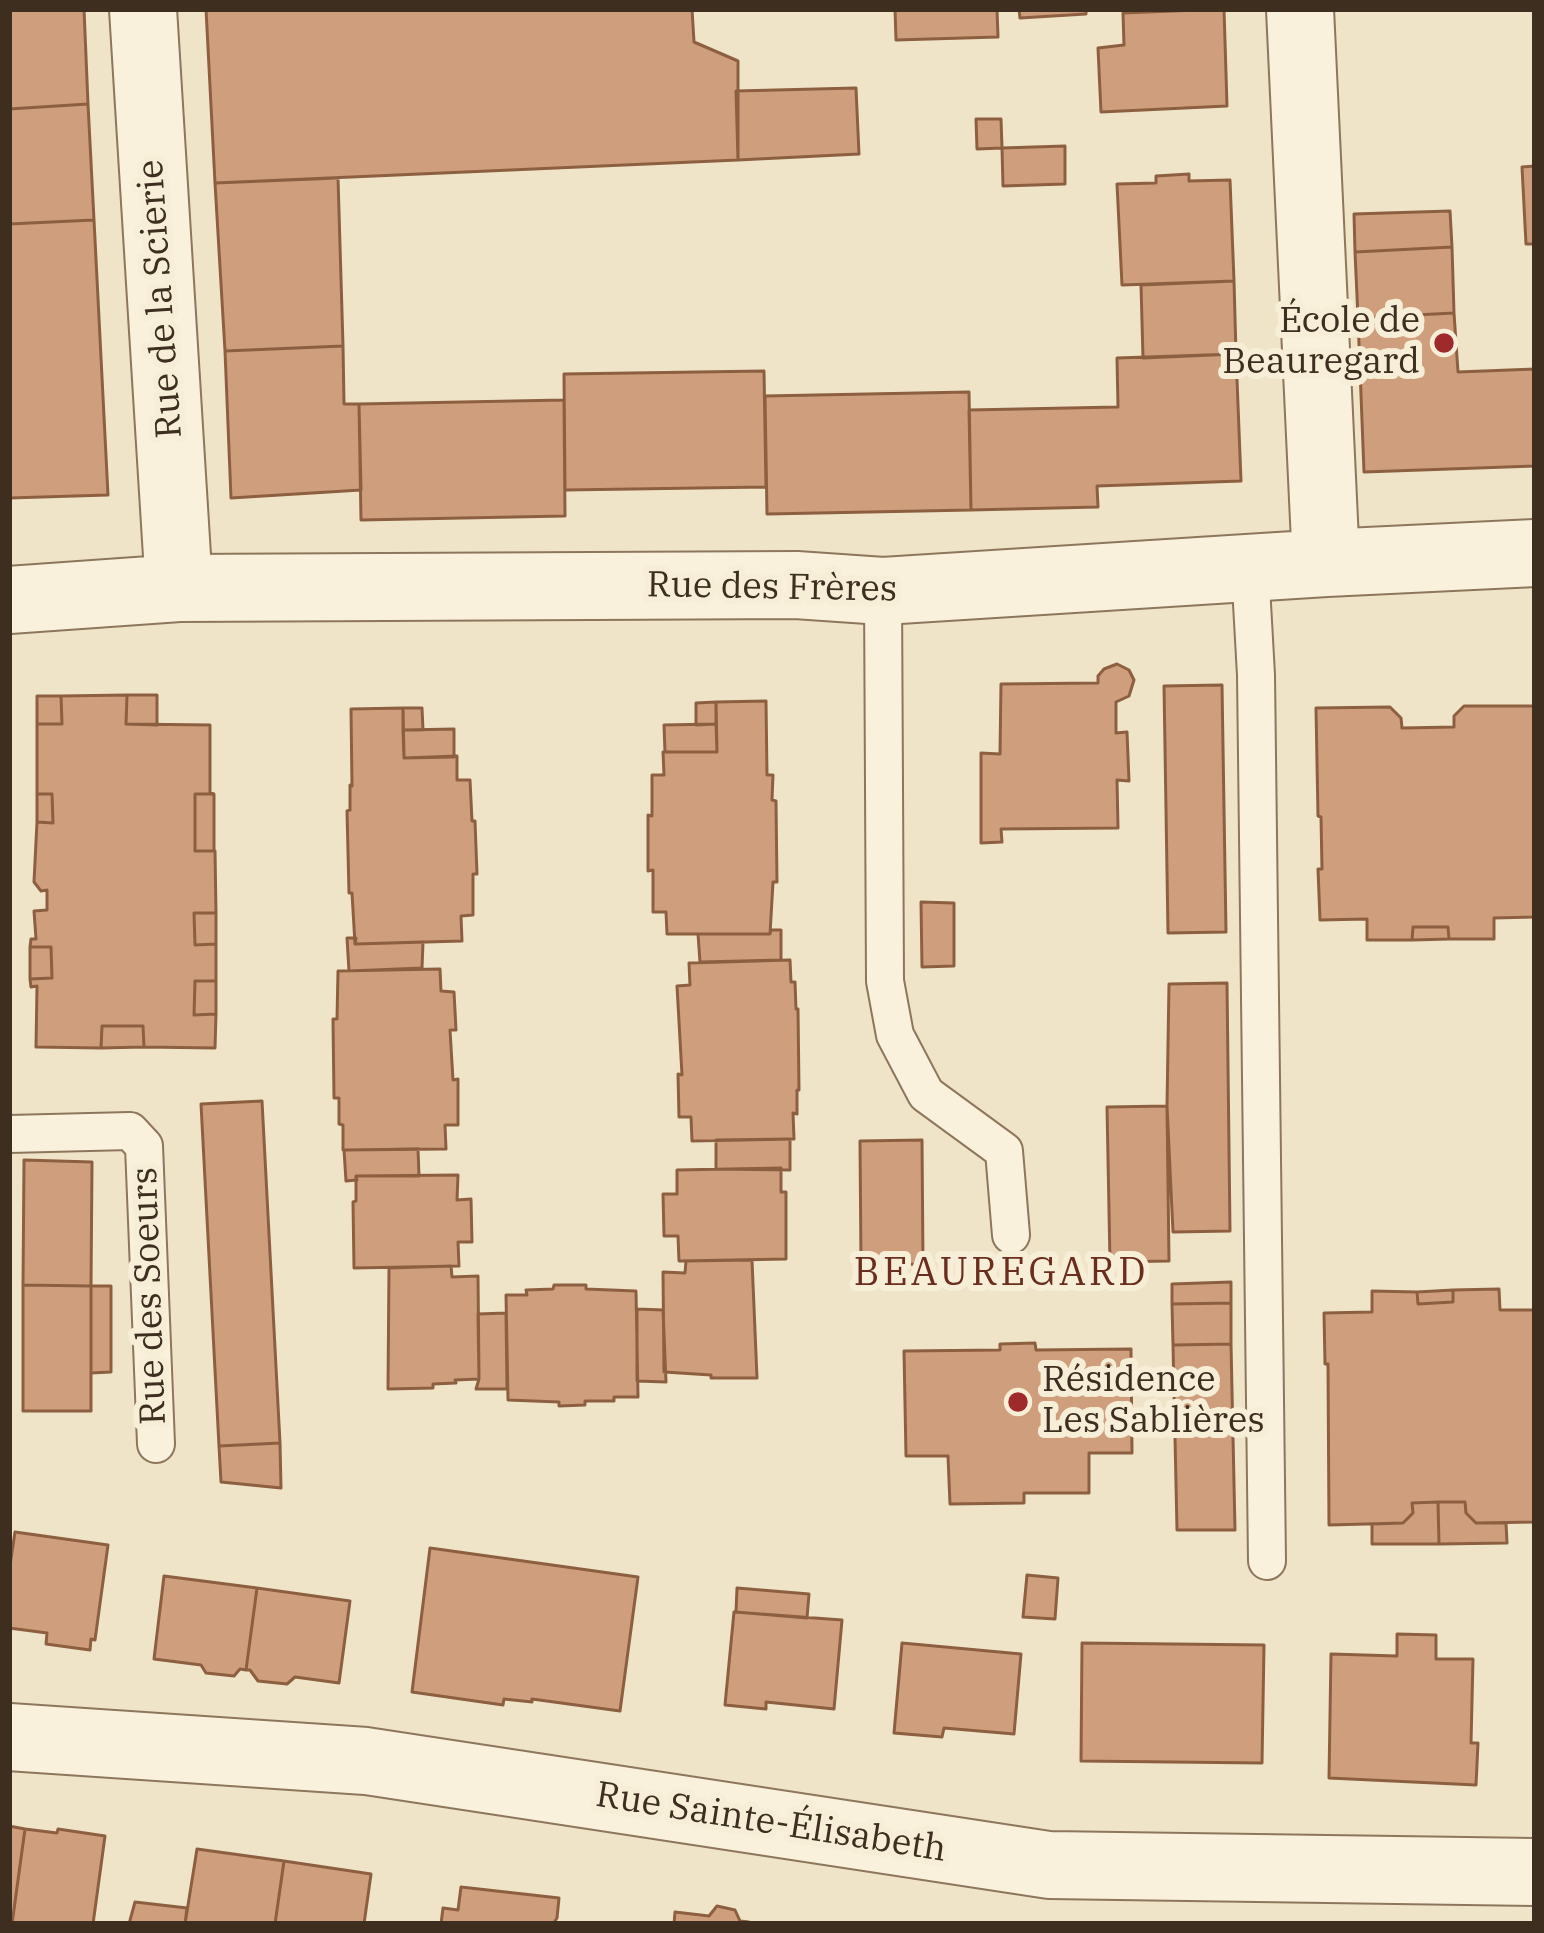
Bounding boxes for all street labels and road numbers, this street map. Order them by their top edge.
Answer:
street label: Rue de la Scierie [130,158,192,440]
street label: Rue des Frères [646,564,898,612]
street label: Rue des Soeurs [124,1166,176,1426]
street label: Rue Sainte-Élisabeth [593,1774,949,1872]

